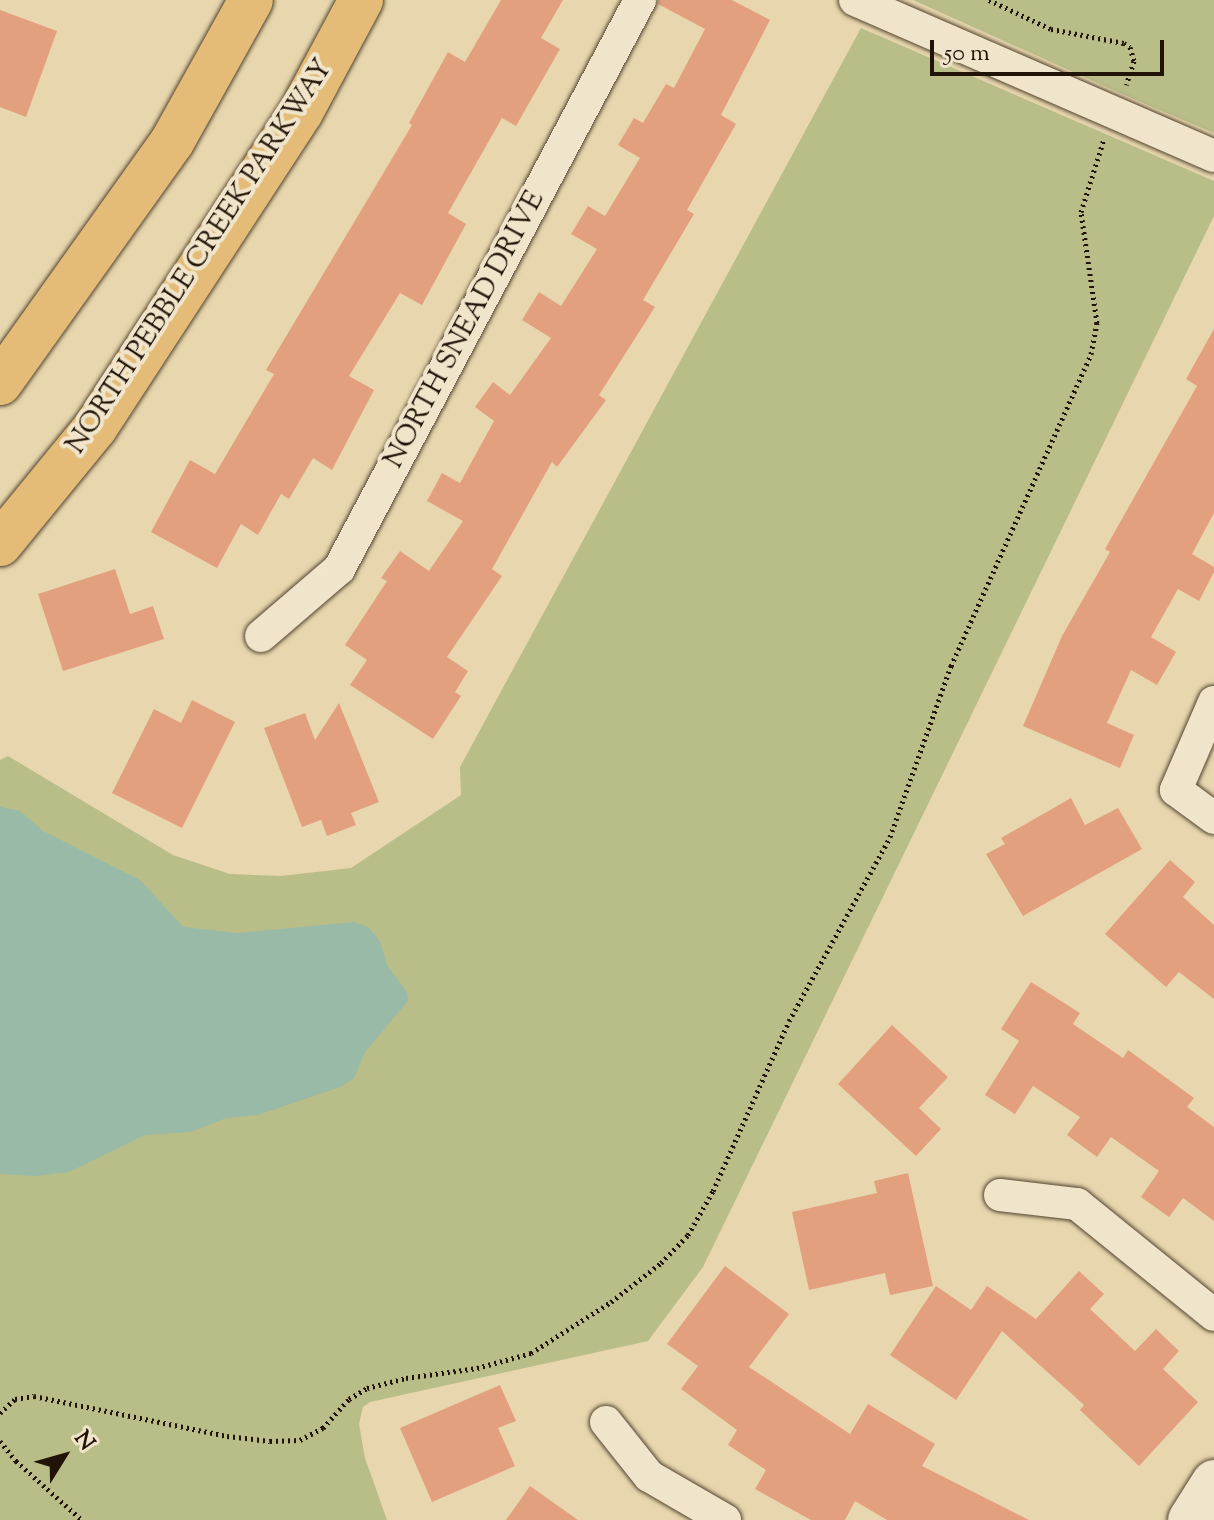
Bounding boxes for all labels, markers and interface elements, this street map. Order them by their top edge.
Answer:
scale bar [934,24,1168,74]
text: 50 m [944,37,990,71]
street label: NORTH PEBBLE CREEK PARKWAY [60,53,340,461]
street label: NORTH SNEAD DRIVE [378,186,552,474]
north arrow [24,1416,104,1496]
text: N [65,1425,101,1458]

